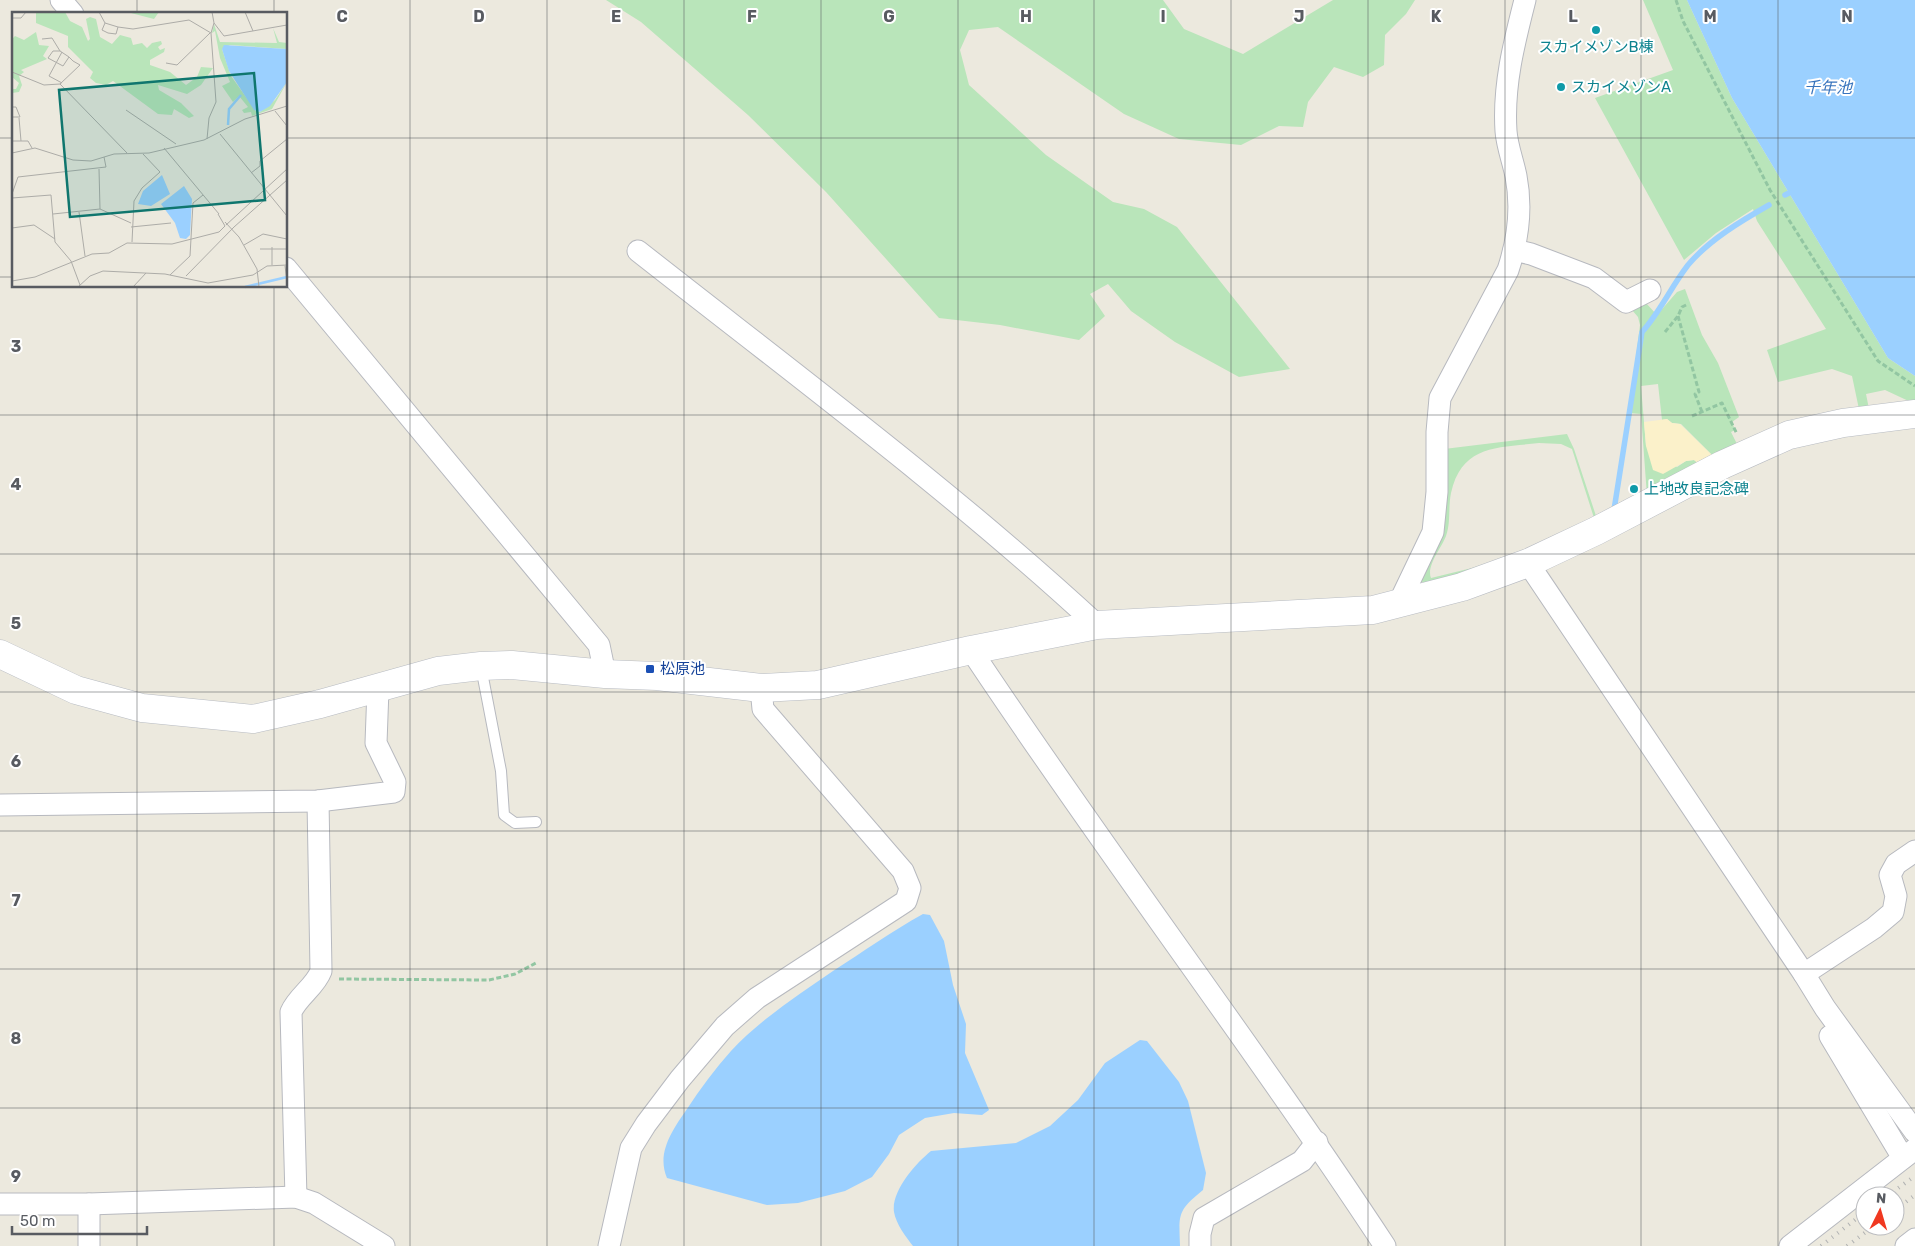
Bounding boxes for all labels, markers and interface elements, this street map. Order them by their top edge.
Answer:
text: C [336,7,348,26]
text: D [473,7,485,26]
text: E [611,7,621,26]
text: F [747,7,757,26]
text: G [883,7,895,26]
text: H [1020,7,1032,26]
text: I [1160,7,1166,26]
text: J [1294,7,1304,26]
text: K [1431,7,1442,26]
text: L [1568,7,1578,26]
text: M [1703,7,1717,26]
text: N [1841,7,1853,26]
inset map [12,12,288,288]
marker: スカイメゾンB棟 [1590,24,1602,36]
place label: スカイメゾンB棟 [1538,38,1654,56]
place label: スカイメゾンA [1571,78,1671,96]
water label: 千年池 [1804,78,1854,97]
marker: スカイメゾンA [1555,81,1567,93]
text: 3 [11,337,21,356]
text: 4 [11,475,22,494]
place label: 上地改良記念碑 [1644,480,1749,498]
marker: 上地改良記念碑 [1628,483,1640,495]
text: 5 [11,614,21,633]
place label: 松原池 [660,660,705,678]
marker: 松原池 [644,663,656,675]
text: 6 [11,752,21,771]
text: 7 [11,891,21,910]
text: 8 [11,1029,22,1048]
text: 9 [11,1167,21,1186]
north arrow [1855,1186,1905,1236]
text: N [1875,1190,1887,1207]
scale bar [12,1204,148,1236]
text: 50 m [20,1212,55,1230]

